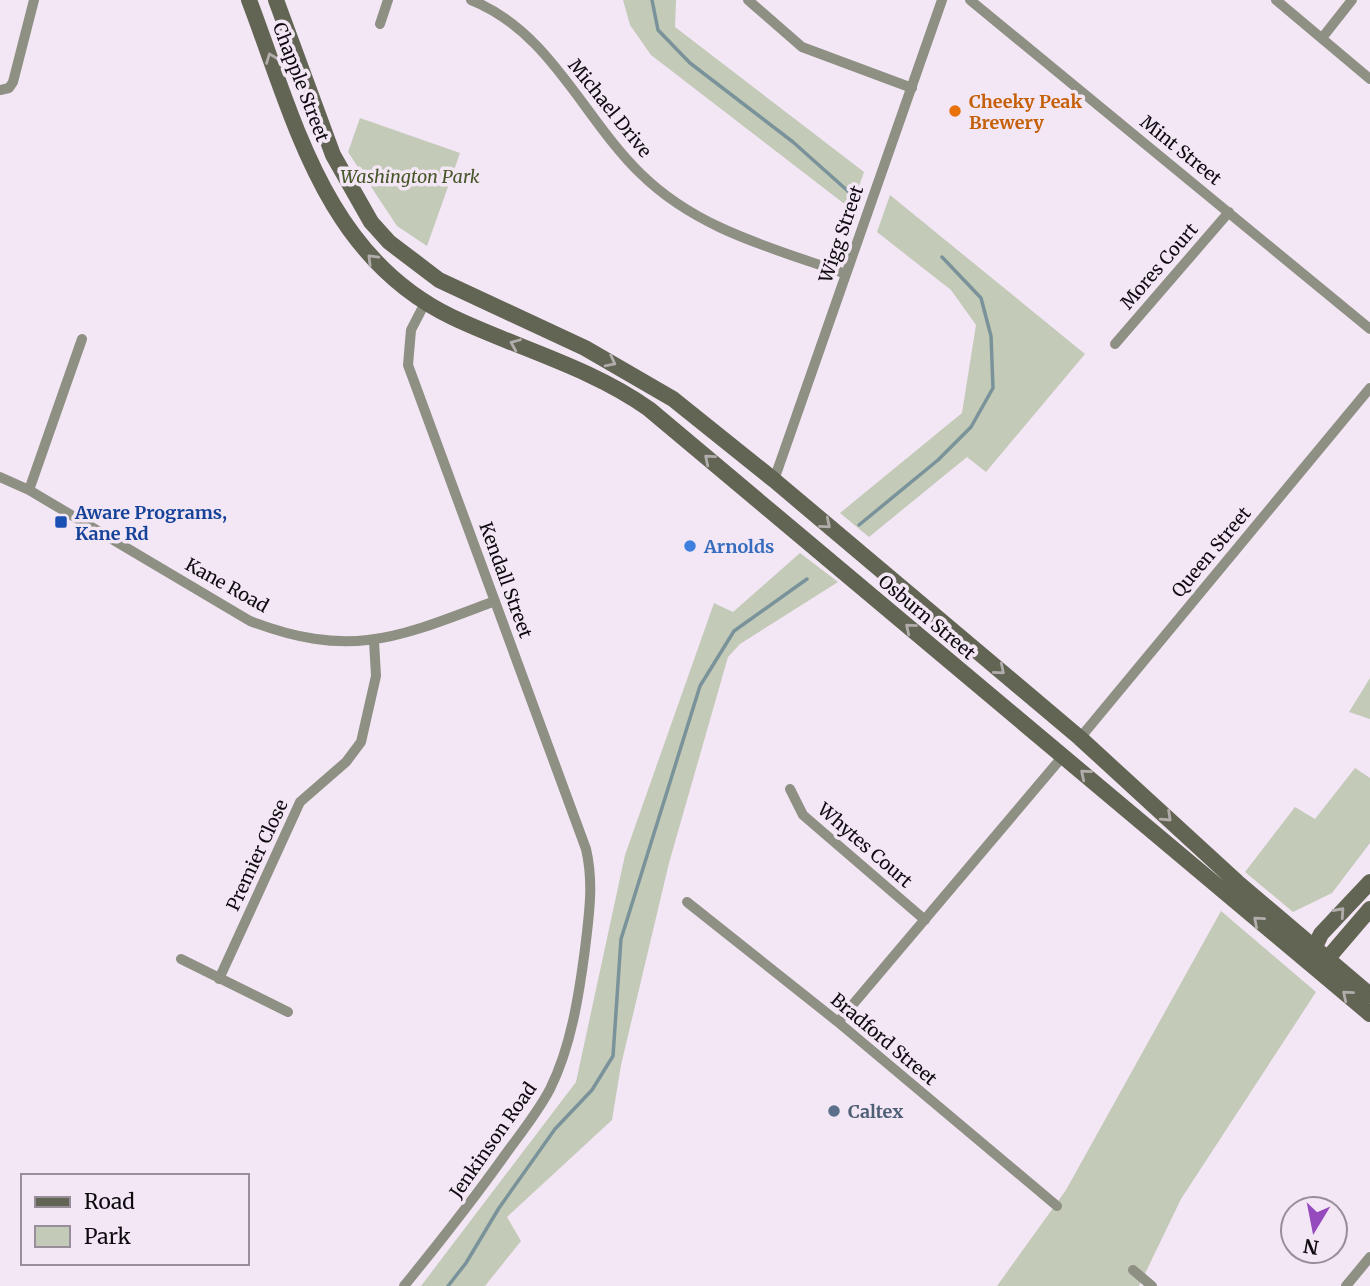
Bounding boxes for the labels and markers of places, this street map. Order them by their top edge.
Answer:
place label: Cheeky Peak Brewery [969,90,1082,134]
marker: Cheeky Peak Brewery [947,103,963,119]
place label: Aware Programs, Kane Rd [74,501,227,545]
marker: Aware Programs, Kane Rd [53,514,69,530]
place label: Arnolds [703,535,774,558]
marker: Arnolds [682,538,698,554]
place label: Caltex [848,1100,903,1123]
marker: Caltex [826,1103,842,1119]

